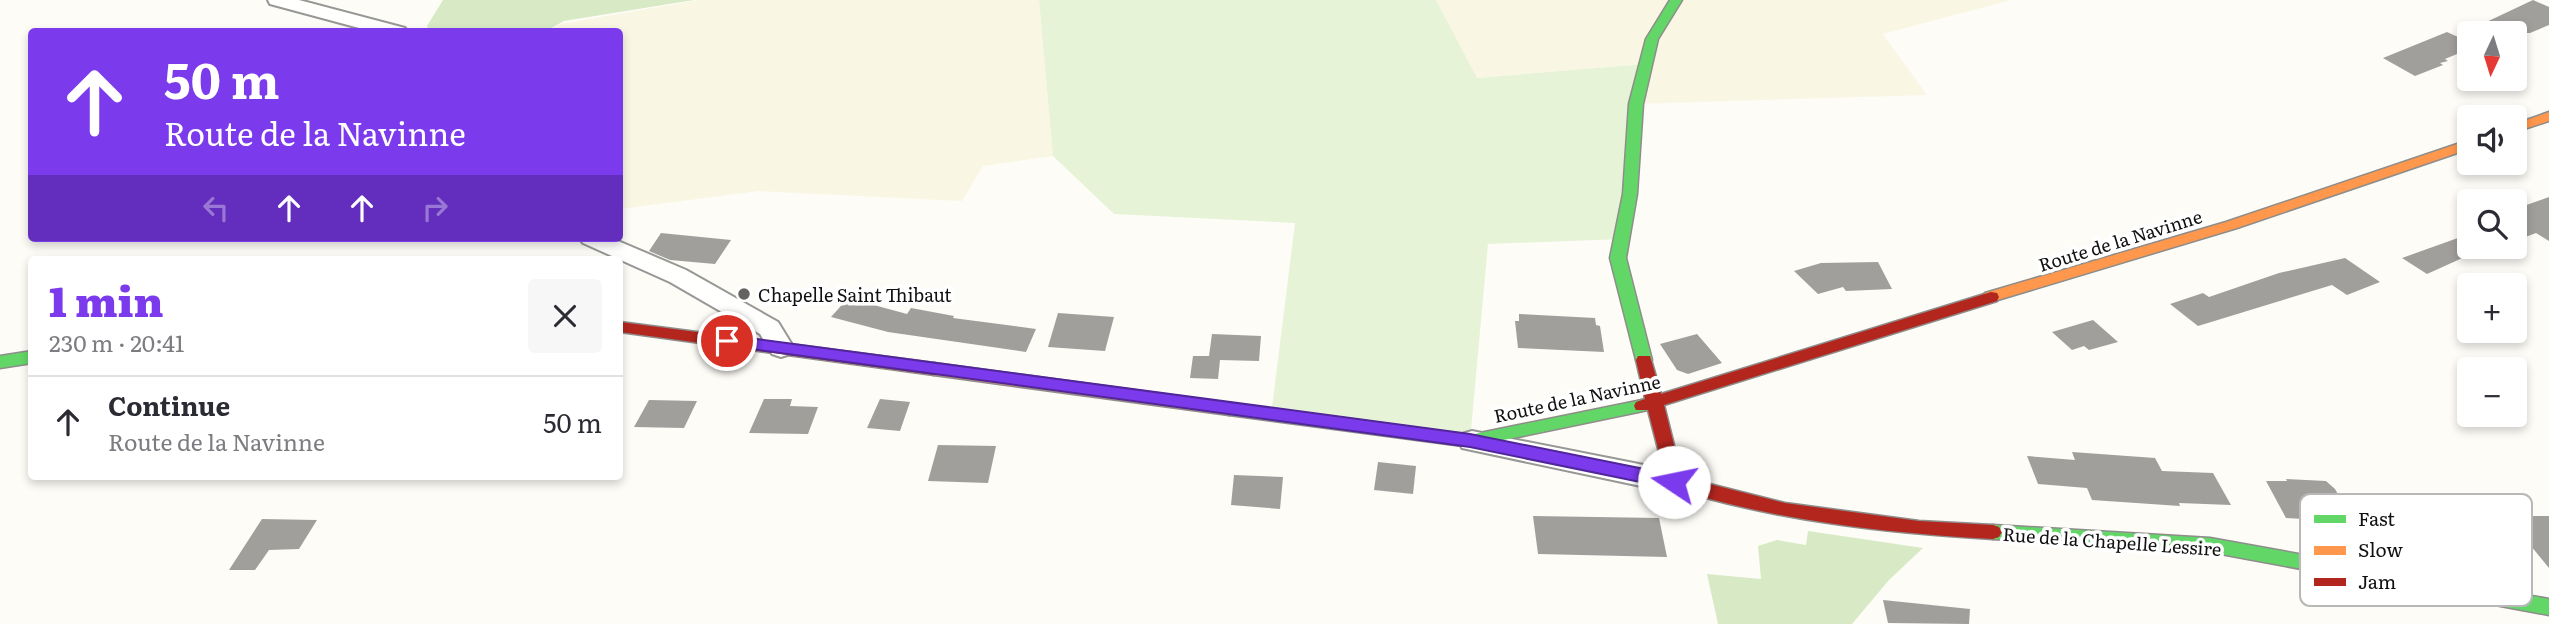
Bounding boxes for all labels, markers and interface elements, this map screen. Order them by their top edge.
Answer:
north arrow [2457,21,2527,91]
map controls [2457,21,2527,427]
text: 50 m [164,41,280,114]
icon: ahead [49,56,140,147]
button: sound [2457,105,2527,175]
text: Route de la Navinne [164,108,466,156]
icon: left [197,189,235,227]
icon: ahead [270,189,308,227]
icon: ahead [343,189,381,227]
icon: right [416,189,454,227]
button: search [2457,189,2527,259]
street label: Route de la Navinne [2035,202,2205,278]
text: 1 min [49,268,164,330]
button: + [2457,273,2527,343]
button: close [528,279,602,353]
place label: Chapelle Saint Thibaut [758,281,952,308]
marker: Chapelle Saint Thibaut [736,286,752,302]
pin [697,311,757,371]
icon: arrive [708,322,746,360]
text: 230 m · 20:41 [49,325,184,359]
button: − [2457,357,2527,427]
street label: Route de la Navinne [1491,367,1663,429]
text: Continue [108,385,230,424]
text: 50 m [543,402,602,441]
icon: ahead [49,403,87,441]
text: Route de la Navinne [108,424,325,458]
position arrow [1637,445,1711,519]
legend [2300,494,2532,606]
text: Fast [2358,504,2395,532]
street label: Rue de la Chapelle Lessire [2002,520,2222,562]
text: Slow [2358,535,2403,563]
text: Jam [2358,567,2396,595]

